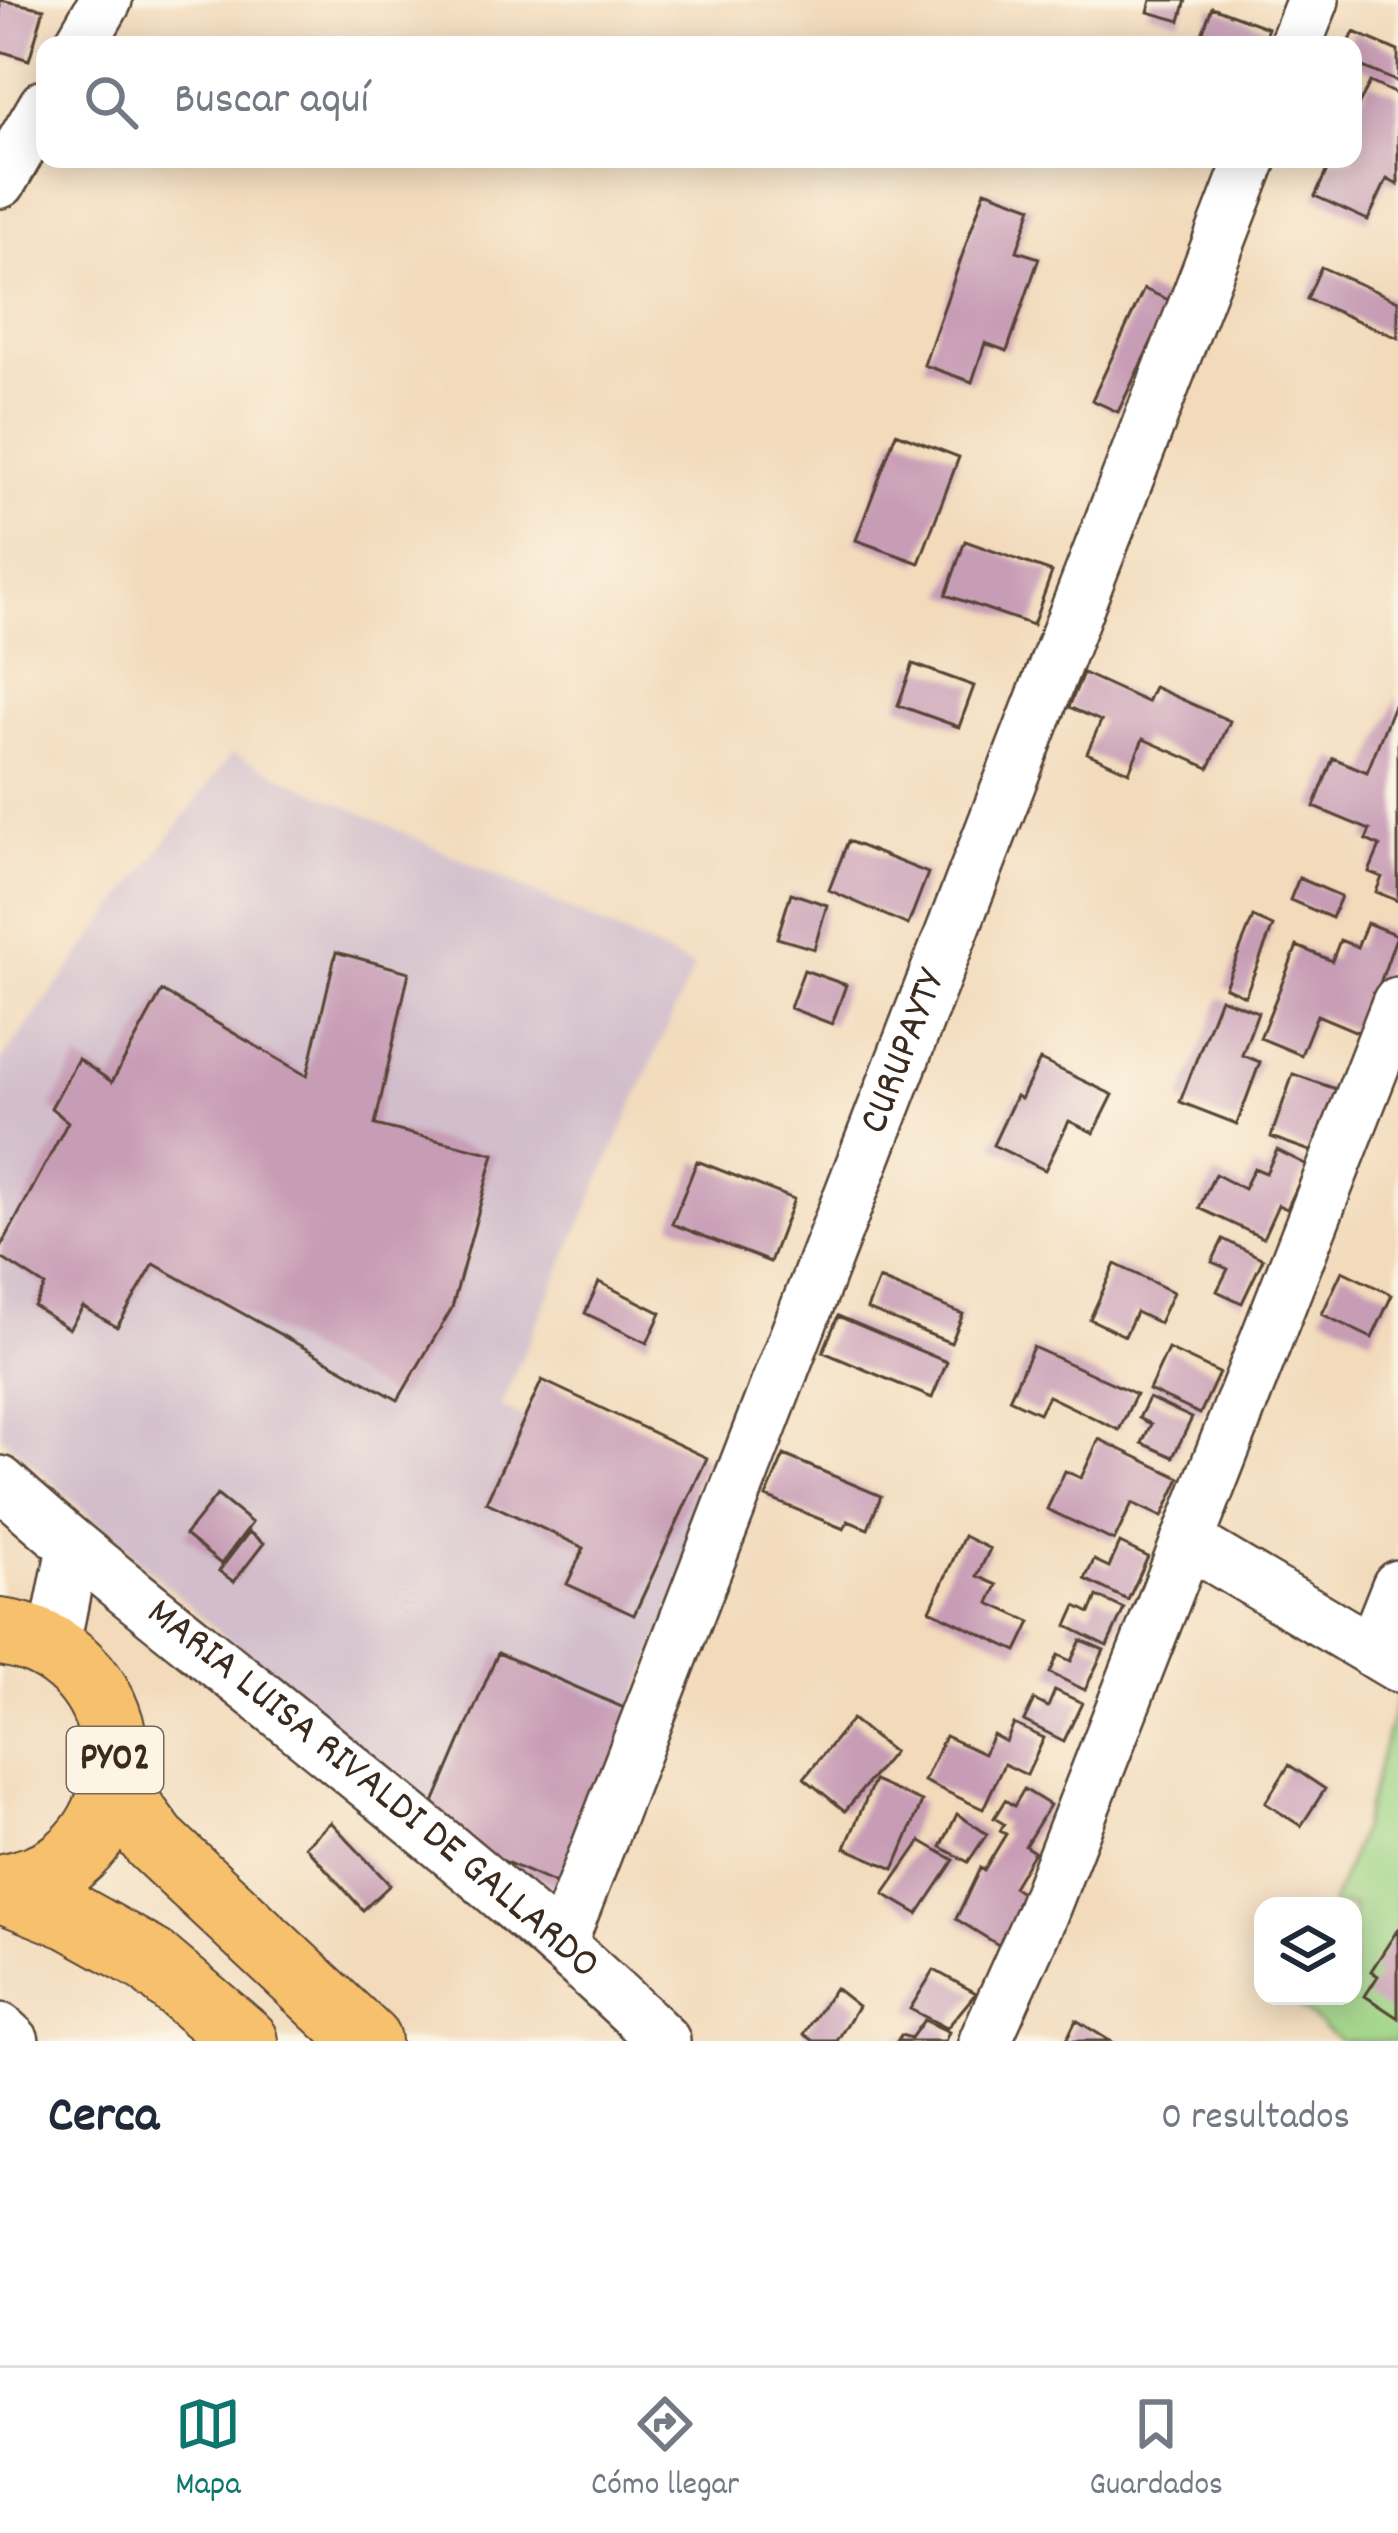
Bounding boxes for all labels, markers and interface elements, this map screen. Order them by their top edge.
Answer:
search box [36,36,1362,168]
icon: search [78,69,144,135]
text: Buscar aquí [174,70,369,134]
street label: CURUPAYTY [846,960,965,1143]
street label: MARIA LUISA RIVALDI DE GALLARDO [132,1586,611,1995]
road number: PY02 [67,1727,163,1793]
map controls [1254,1897,1362,2005]
button: layers [1254,1897,1362,2005]
text: Cerca [48,2083,159,2155]
text: 0 resultados [1161,2092,1350,2147]
tab: Mapa [175,2391,241,2510]
tab: Cómo llegar [591,2391,739,2510]
tab: Guardados [1089,2391,1223,2510]

